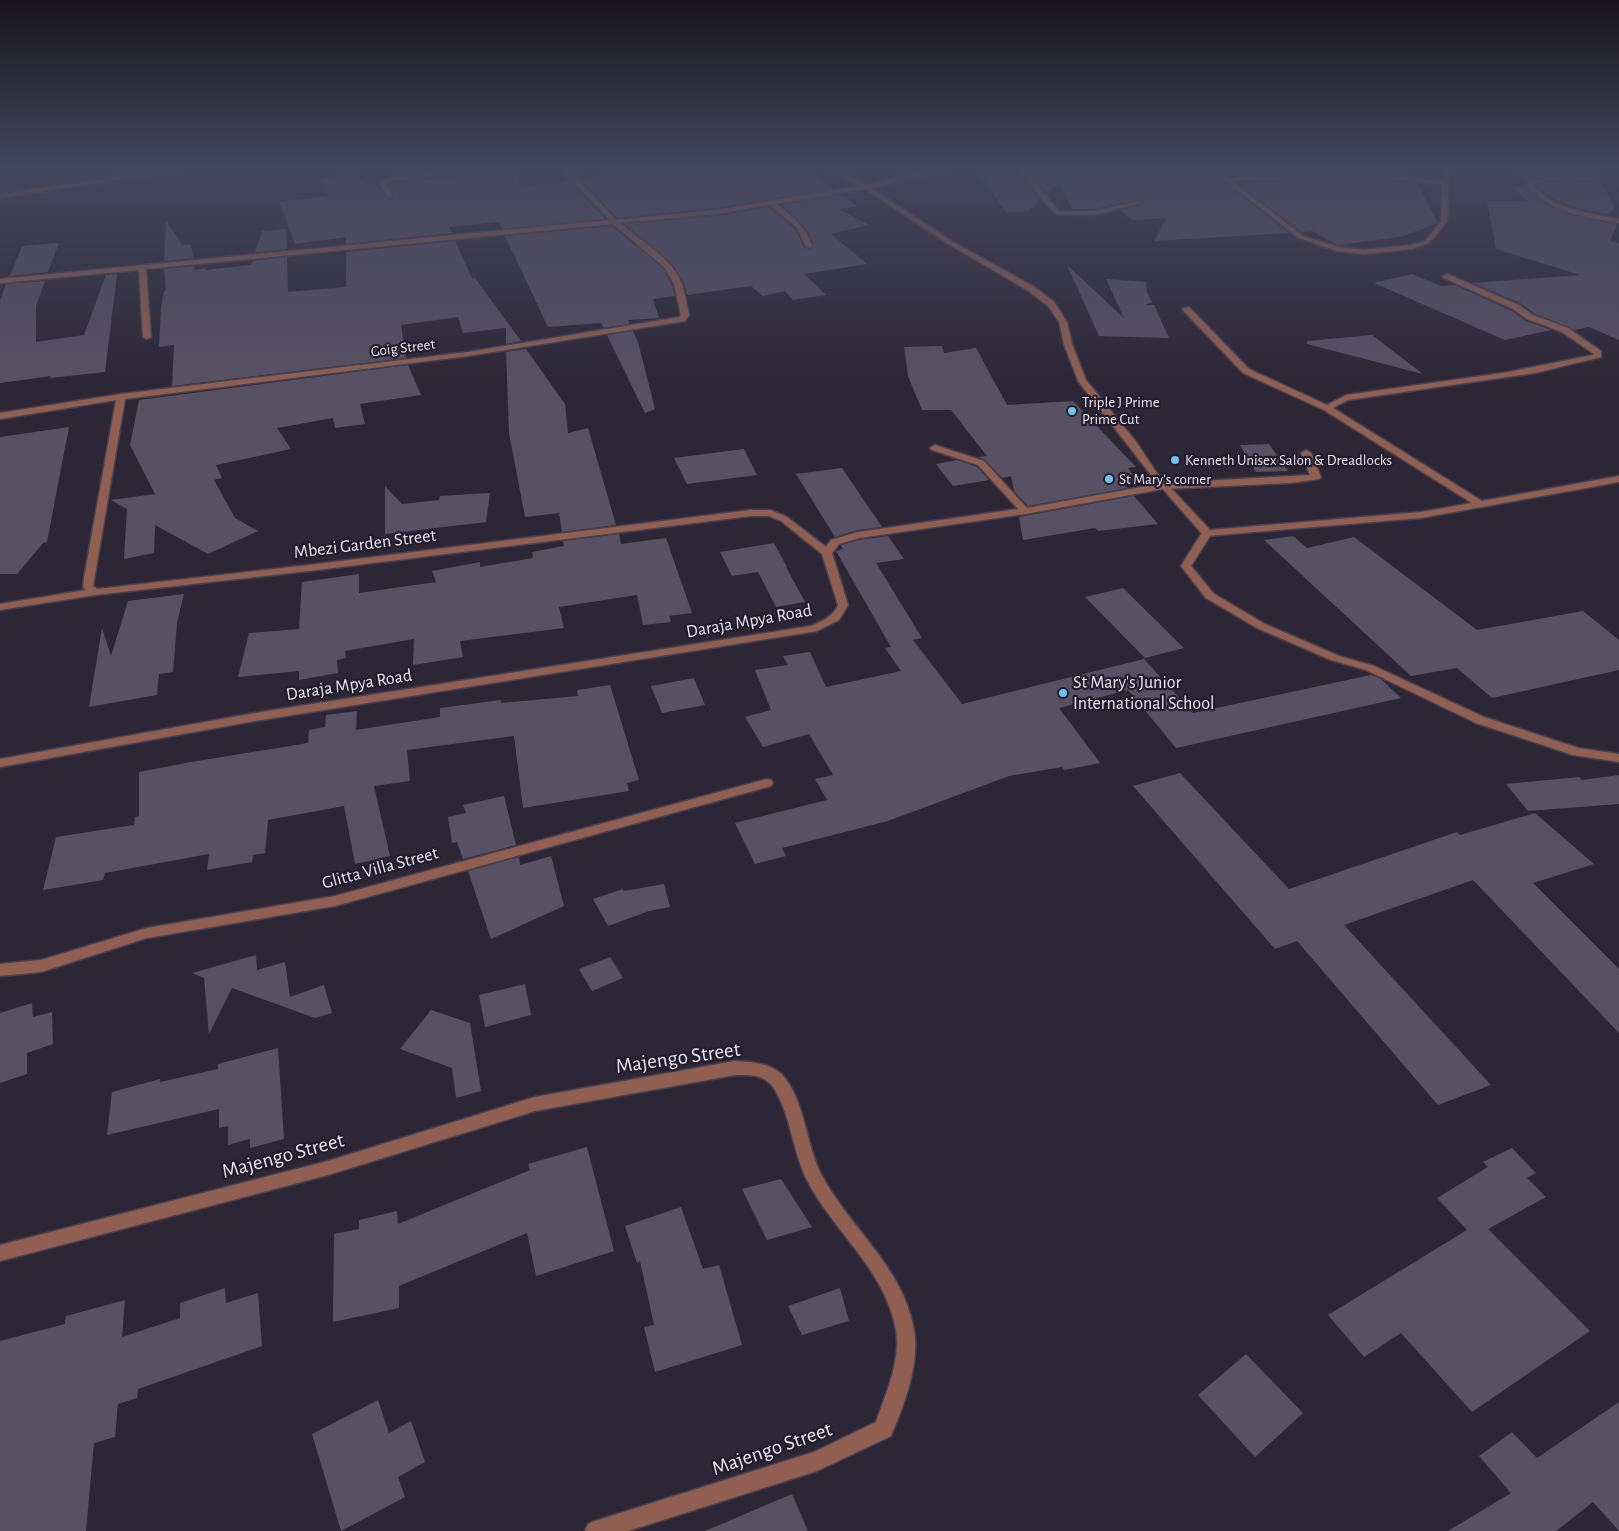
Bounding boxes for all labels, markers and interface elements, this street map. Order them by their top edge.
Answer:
street label: Goig Street [370,335,436,361]
place label: Triple J Prime Prime Cut [1082,393,1160,428]
marker: Triple J Prime Prime Cut [1066,405,1078,417]
place label: Kenneth Unisex Salon & Dreadlocks [1185,451,1392,469]
marker: Kenneth Unisex Salon & Dreadlocks [1169,454,1181,466]
place label: St Mary's corner [1119,470,1211,488]
marker: St Mary's corner [1103,473,1115,485]
street label: Mbezi Garden Street [293,525,437,563]
street label: Daraja Mpya Road [684,599,814,643]
street label: Daraja Mpya Road [284,664,414,706]
place label: St Mary's Junior International School [1073,672,1214,714]
marker: St Mary's Junior International School [1057,687,1069,699]
street label: Glitta Villa Street [320,842,440,894]
street label: Majengo Street [614,1037,742,1079]
street label: Majengo Street [219,1128,347,1184]
street label: Majengo Street [709,1417,835,1481]

